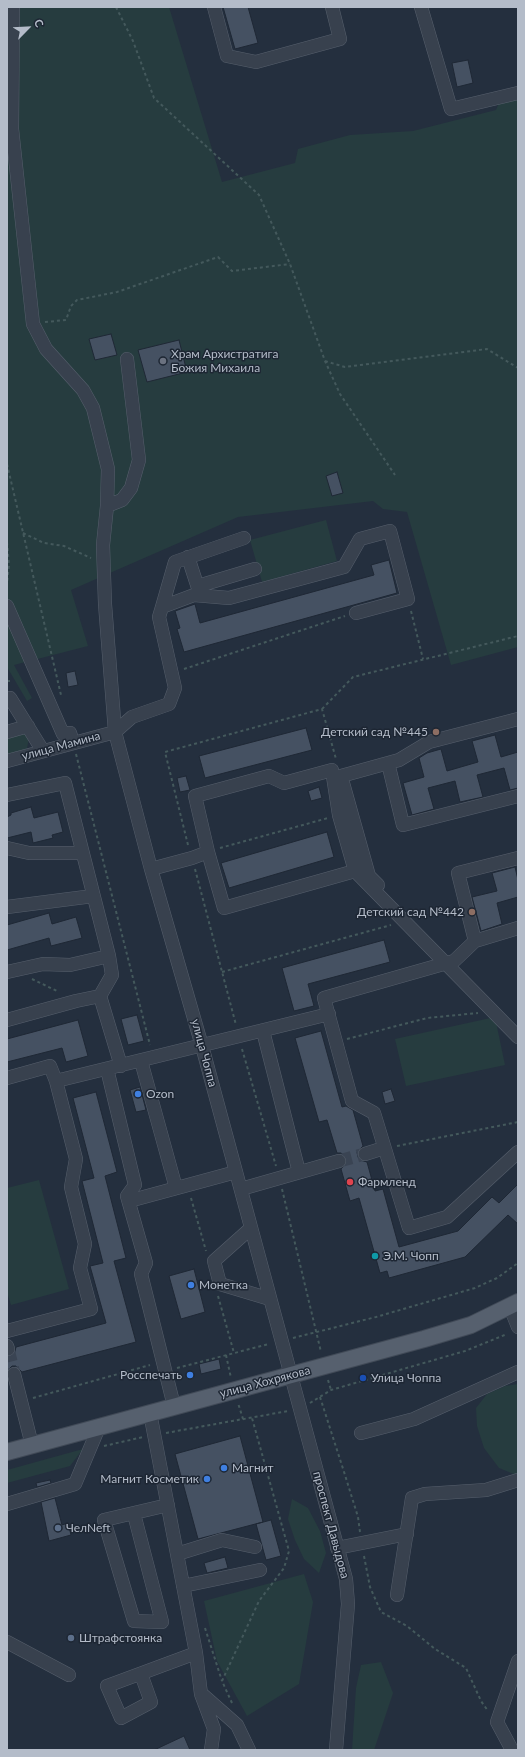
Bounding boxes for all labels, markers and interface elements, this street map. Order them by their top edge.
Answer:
north arrow [8,8,48,48]
text: С [32,17,47,29]
place label: Храм Архистратига Божия Михаила [171,347,278,375]
marker: Храм Архистратига Божия Михаила [158,356,168,366]
place label: Детский сад №445 [321,725,428,739]
marker: Детский сад №445 [431,727,441,737]
street label: улица Мамина [20,729,102,763]
place label: Детский сад №442 [357,905,464,919]
marker: Детский сад №442 [467,907,477,917]
street label: улица Чоппа [188,1017,220,1089]
place label: Ozon [146,1087,174,1101]
marker: Ozon [133,1089,143,1099]
place label: Фармленд [358,1175,416,1189]
marker: Фармленд [345,1177,355,1187]
place label: Э.М. Чопп [383,1249,439,1263]
marker: Э.М. Чопп [370,1251,380,1261]
place label: Монетка [199,1278,248,1292]
marker: Монетка [186,1280,196,1290]
street label: улица Хохрякова [218,1363,312,1401]
place label: Росспечать [120,1368,182,1382]
marker: Росспечать [185,1370,195,1380]
place label: Улица Чоппа [371,1371,441,1385]
marker: Улица Чоппа [358,1373,368,1383]
place label: Магнит [232,1461,274,1475]
marker: Магнит [219,1463,229,1473]
street label: проспект Давыдова [310,1470,352,1580]
place label: Магнит Косметик [100,1472,199,1486]
marker: Магнит Косметик [202,1474,212,1484]
place label: ЧелNeft [66,1521,111,1535]
marker: ЧелNeft [53,1523,63,1533]
place label: Штрафстоянка [79,1631,162,1645]
marker: Штрафстоянка [66,1633,76,1643]

